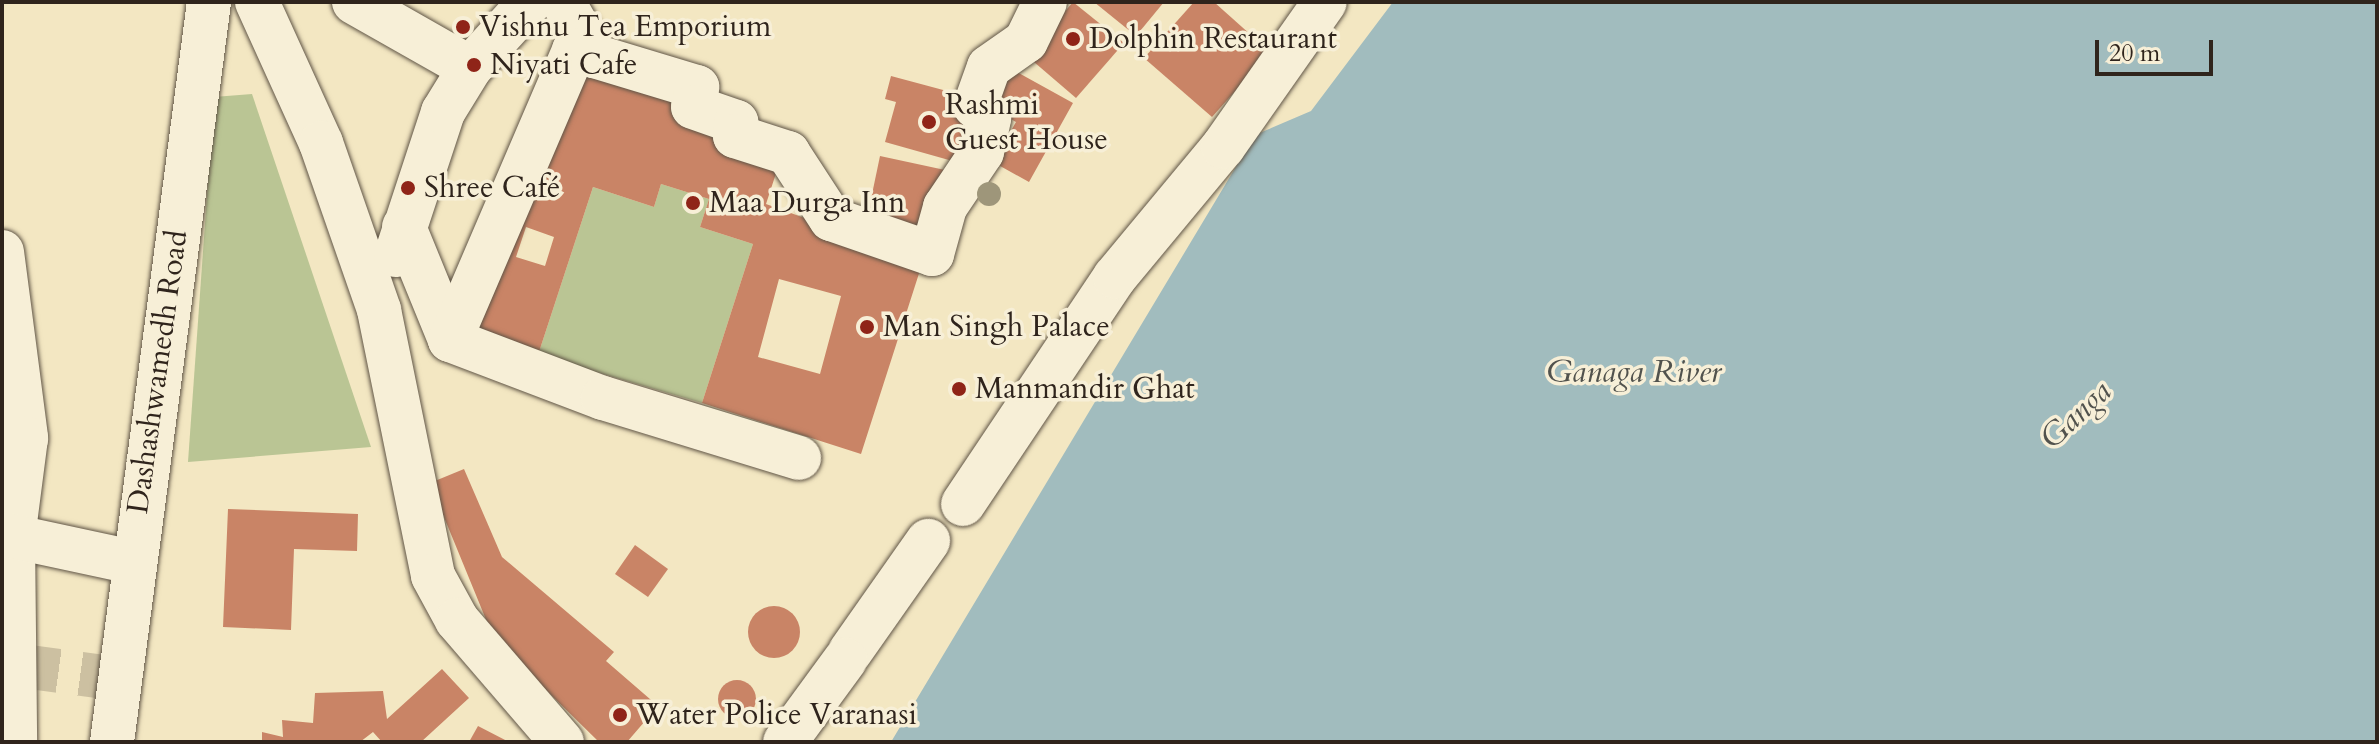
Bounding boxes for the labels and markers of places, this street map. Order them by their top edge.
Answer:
place label: Vishnu Tea Emporium [479,9,771,45]
marker: Vishnu Tea Emporium [454,18,472,36]
place label: Dolphin Restaurant [1089,21,1337,57]
marker: Dolphin Restaurant [1064,30,1082,48]
place label: Niyati Cafe [490,47,637,83]
marker: Niyati Cafe [465,56,483,74]
place label: Rashmi Guest House [945,87,1108,158]
marker: Rashmi Guest House [920,113,938,131]
place label: Shree Café [424,170,560,206]
marker: Shree Café [399,179,417,197]
place label: Maa Durga Inn [709,185,905,221]
marker: Maa Durga Inn [684,194,702,212]
place label: Man Singh Palace [883,309,1110,345]
marker: Man Singh Palace [858,318,876,336]
place label: Manmandir Ghat [975,371,1195,407]
marker: Manmandir Ghat [950,380,968,398]
place label: Water Police Varanasi [636,697,917,733]
marker: Water Police Varanasi [611,706,629,724]

